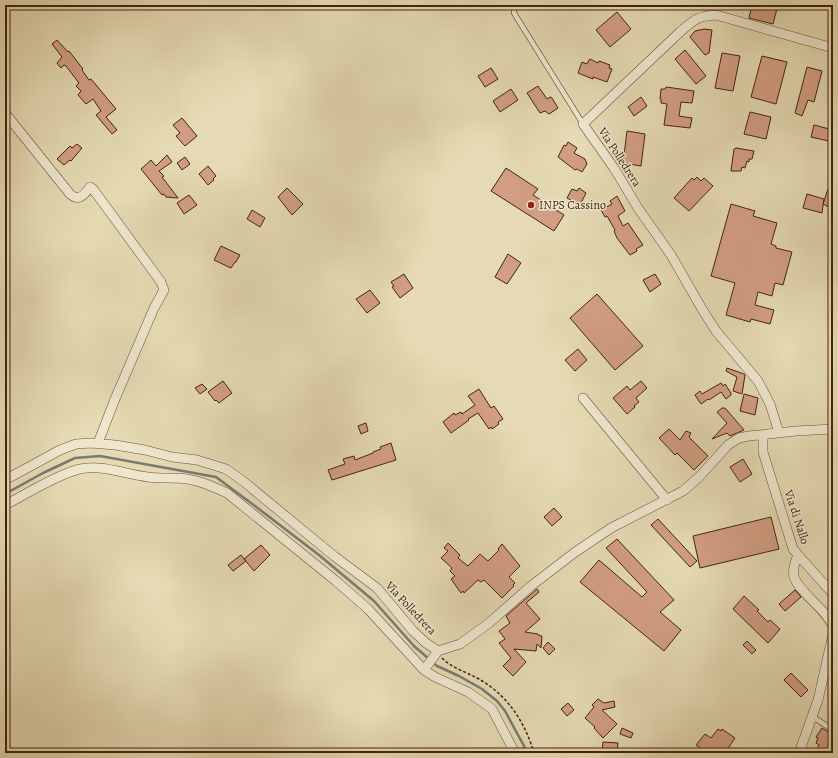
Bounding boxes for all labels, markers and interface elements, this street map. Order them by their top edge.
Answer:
street label: Via Polledrera [594,123,645,190]
place label: INPS Cassino [539,197,606,213]
marker: INPS Cassino [526,200,536,210]
street label: Via di Nallo [780,487,813,546]
street label: Via Polledrera [381,577,440,639]

